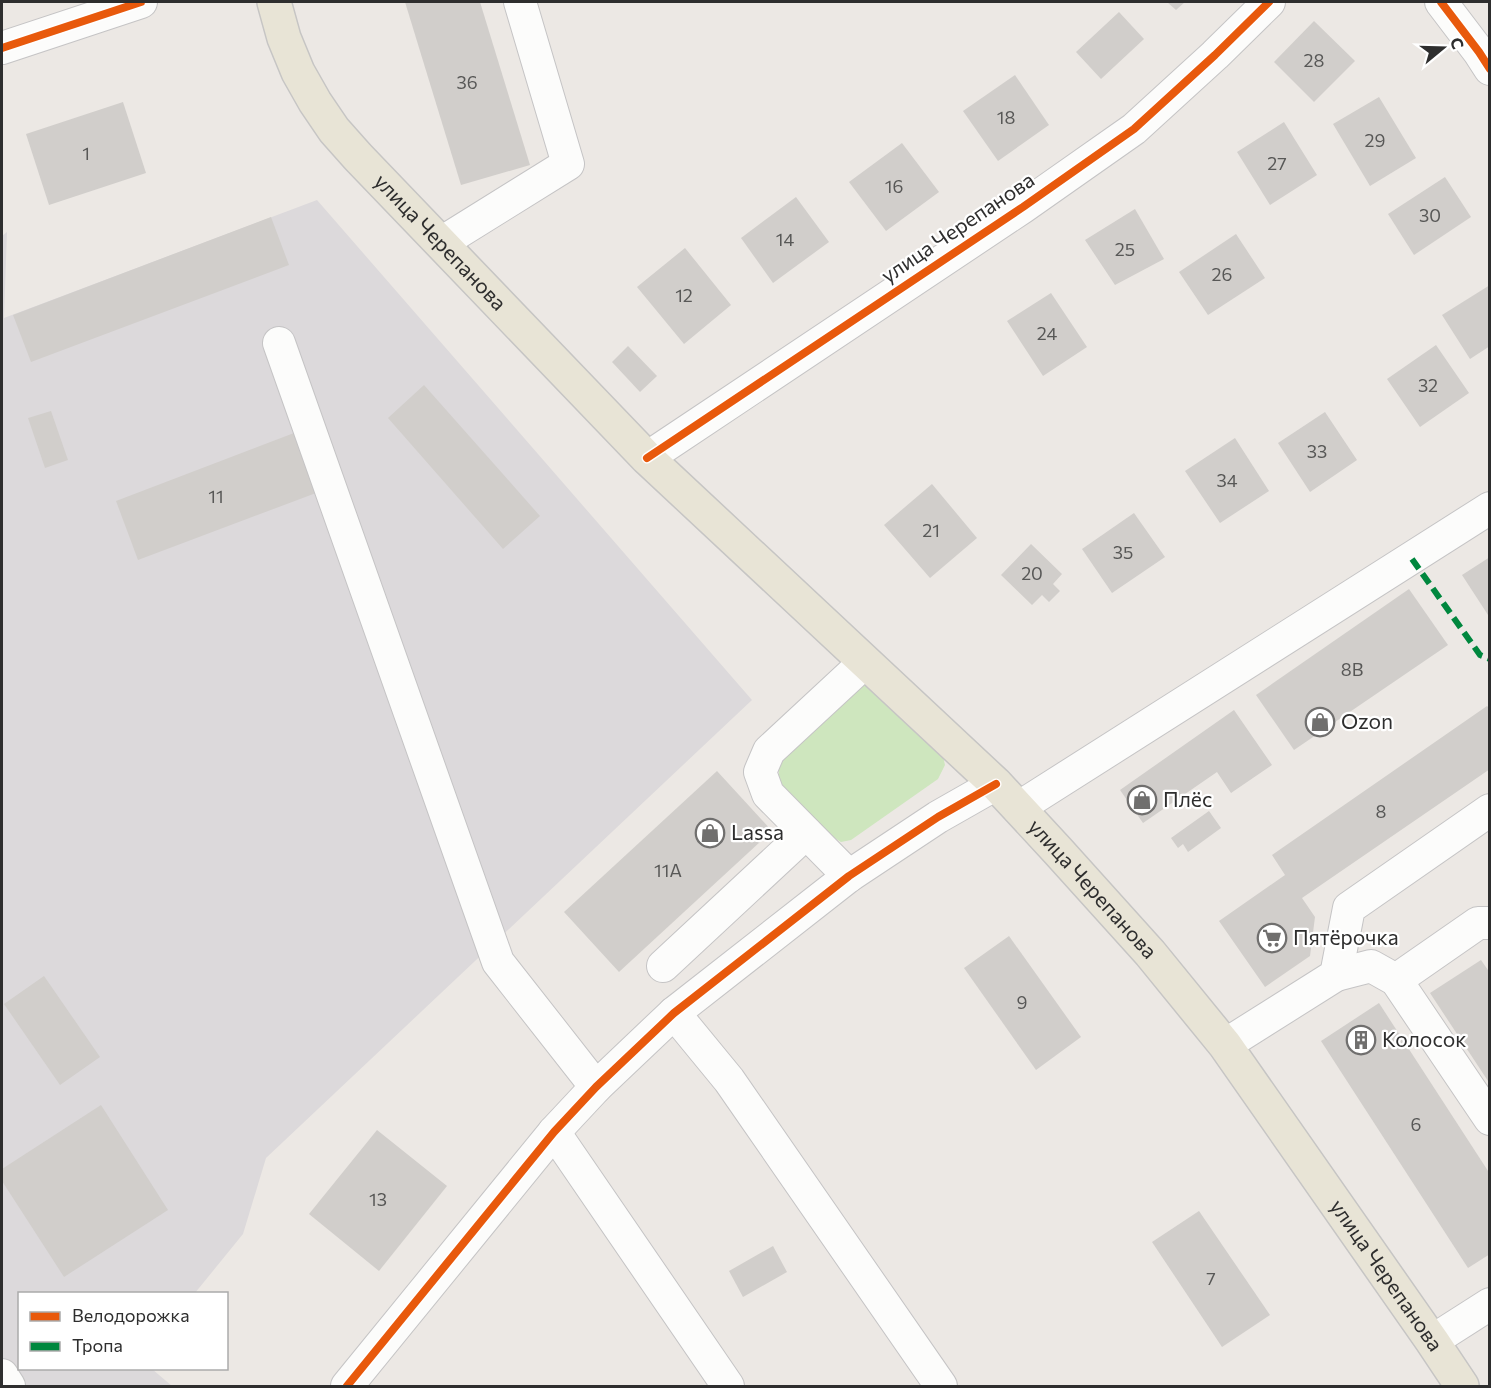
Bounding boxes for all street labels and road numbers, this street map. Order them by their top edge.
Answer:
street label: улица Черепанова [876,166,1039,287]
street label: улица Черепанова [370,168,512,315]
street label: улица Черепанова [1024,813,1163,963]
street label: улица Черепанова [1326,1194,1449,1355]

